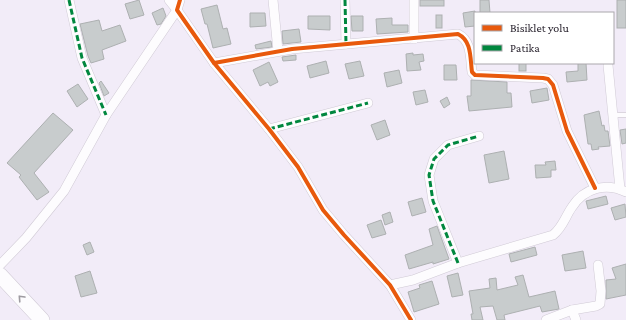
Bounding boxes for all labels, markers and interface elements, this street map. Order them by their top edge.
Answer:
legend [474,12,614,64]
text: Bisiklet yolu [510,21,569,35]
text: Patika [510,41,540,55]
one-way arrow [18,295,26,303]

